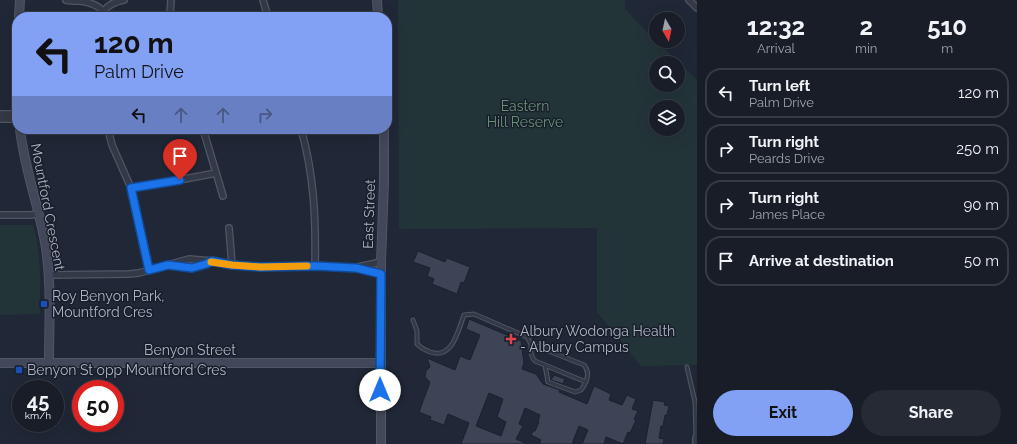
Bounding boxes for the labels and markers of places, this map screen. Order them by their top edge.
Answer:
pin [163,139,197,180]
place label: Roy Benyon Park, Mountford Cres [52,288,164,320]
marker: Roy Benyon Park, Mountford Cres [39,299,49,309]
place label: Albury Wodonga Health - Albury Campus [520,323,675,355]
marker: Albury Wodonga Health - Albury Campus [505,333,517,345]
place label: Benyon St opp Mountford Cres [27,362,227,378]
marker: Benyon St opp Mountford Cres [14,365,24,375]

